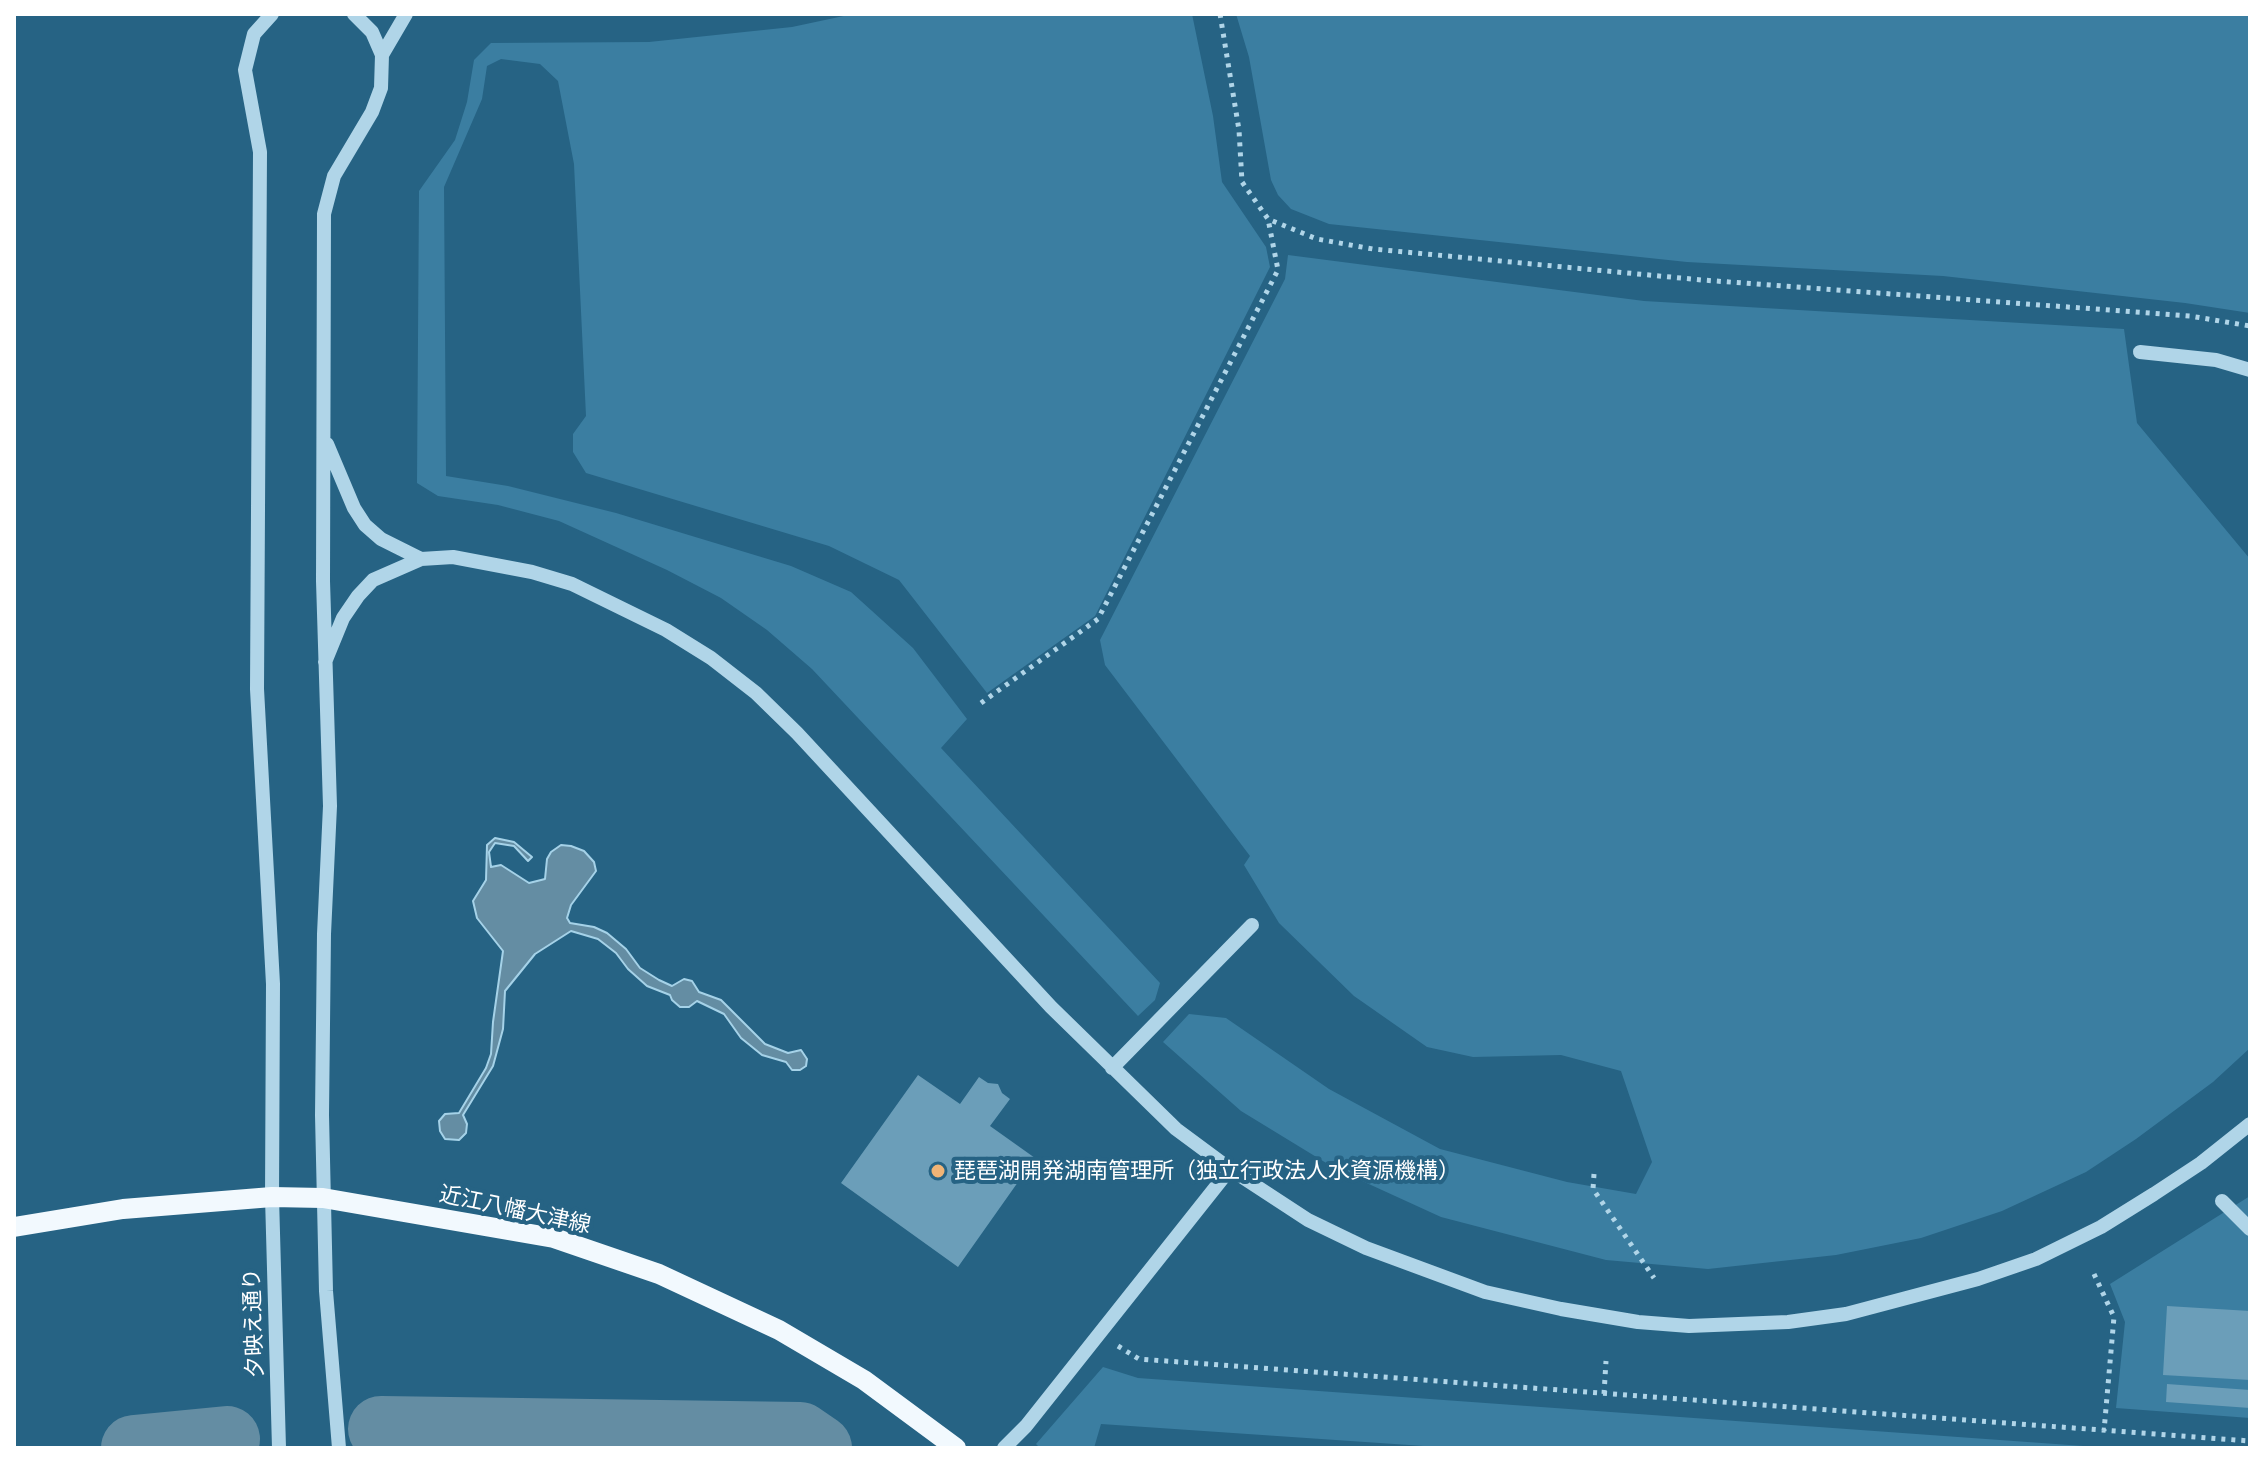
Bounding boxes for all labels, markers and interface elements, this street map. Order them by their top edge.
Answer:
place label: 琵琶湖開発湖南管理所（独立行政法人水資源機構） [954,1158,1460,1184]
marker: 琵琶湖開発湖南管理所（独立行政法人水資源機構） [929,1162,947,1180]
street label: 近江八幡大津線 [437,1181,593,1239]
street label: 夕映え通り [239,1268,269,1378]

